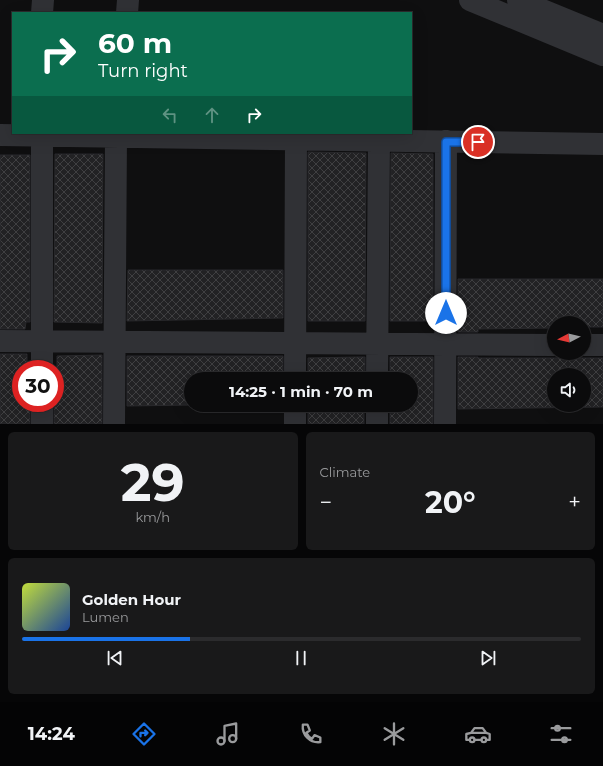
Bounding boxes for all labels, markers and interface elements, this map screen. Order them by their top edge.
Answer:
text: 60 m [98,26,172,60]
icon: right [32,28,84,80]
text: Turn right [98,60,188,82]
icon: left [159,104,181,126]
icon: ahead [201,104,223,126]
icon: right [243,104,265,126]
pin [461,125,495,159]
icon: arrive [467,131,489,153]
position arrow [425,292,467,334]
north arrow [547,316,591,360]
map controls [547,316,591,412]
speed limit sign: 30 [12,360,64,412]
button: sound [547,368,591,412]
text: 14:25 · 1 min · 70 m [229,382,373,401]
text: 29 [121,451,185,514]
text: Climate [320,464,370,480]
text: 20° [425,484,476,521]
text: − [320,489,332,516]
text: + [568,489,581,516]
text: km/h [135,509,170,525]
text: Golden Hour [82,590,181,609]
text: Lumen [82,609,129,625]
icon: previous [104,647,126,669]
icon: pause [290,647,312,669]
icon: next [477,647,499,669]
icon: directions [130,720,158,748]
icon: music [214,720,242,748]
icon: phone [297,720,325,748]
icon: climate [380,720,408,748]
icon: car [464,720,492,748]
icon: filters [547,720,575,748]
text: 14:24 [28,723,75,745]

